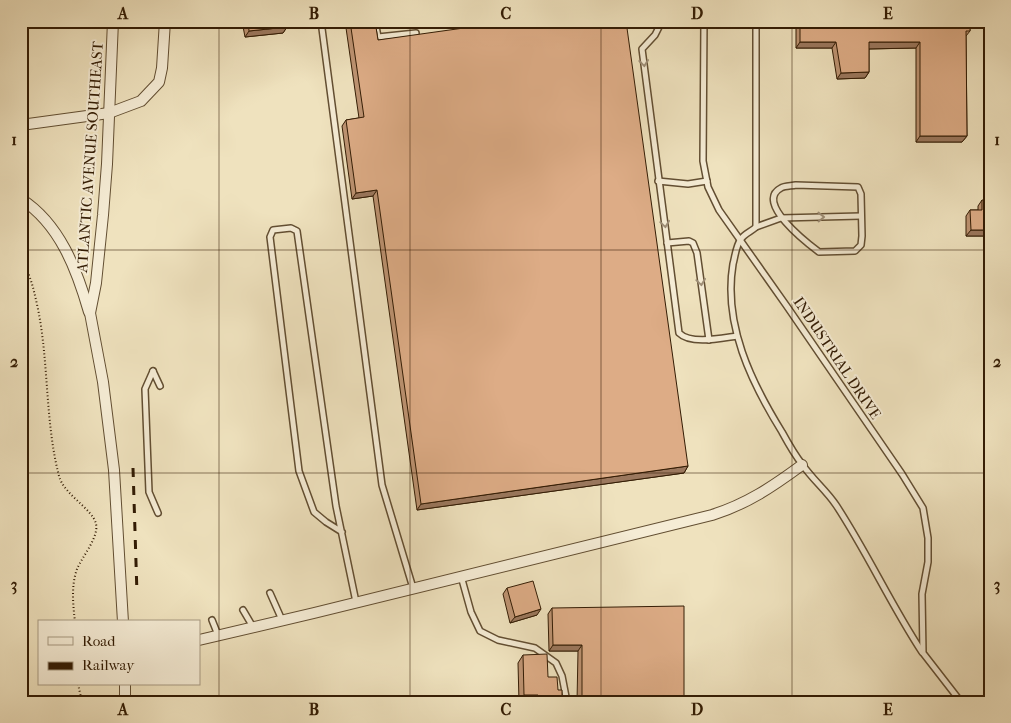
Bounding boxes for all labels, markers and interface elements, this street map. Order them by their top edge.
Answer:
text: A [117,4,129,23]
text: B [309,4,319,23]
text: C [501,4,512,23]
text: D [691,4,703,23]
text: E [883,4,893,23]
street label: ATLANTIC AVENUE SOUTHEAST [73,40,107,274]
one-way arrow [638,59,649,67]
text: 1 [11,130,17,149]
text: 1 [994,130,1000,149]
one-way arrow [818,212,825,222]
one-way arrow [659,221,670,229]
one-way arrow [695,278,706,286]
street label: INDUSTRIAL DRIVE [789,293,885,423]
text: 2 [10,352,18,371]
text: 2 [993,352,1001,371]
text: 3 [11,575,17,595]
text: 3 [994,575,1000,595]
legend [38,620,200,686]
text: Road [82,632,116,650]
text: Railway [82,656,135,674]
text: A [117,700,129,719]
text: B [309,700,319,719]
text: C [501,700,512,719]
text: D [691,700,703,719]
text: E [883,700,893,719]

